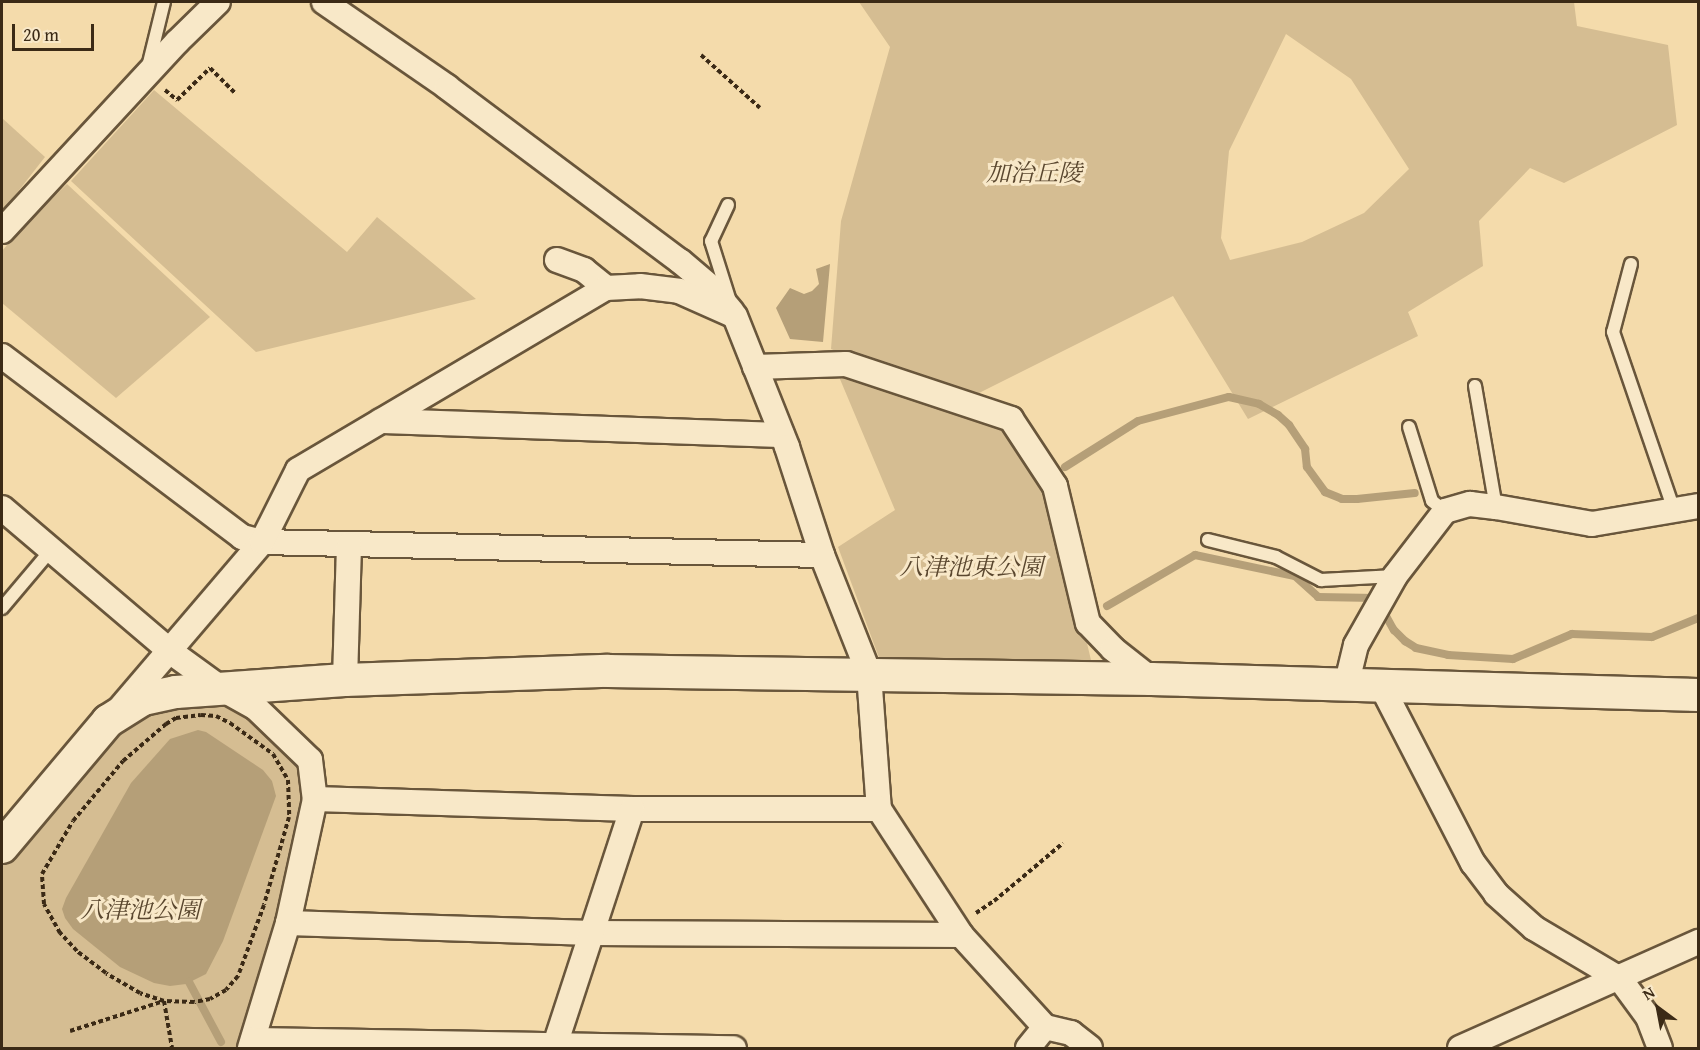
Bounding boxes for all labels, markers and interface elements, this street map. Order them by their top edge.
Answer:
scale bar [15,12,98,50]
text: 20 m [23,21,59,48]
park label: 加治丘陵 [986,159,1082,187]
park label: 八津池東公園 [899,553,1043,581]
park label: 八津池公園 [80,896,200,924]
north arrow [1628,978,1688,1038]
text: N [1638,980,1659,1006]

